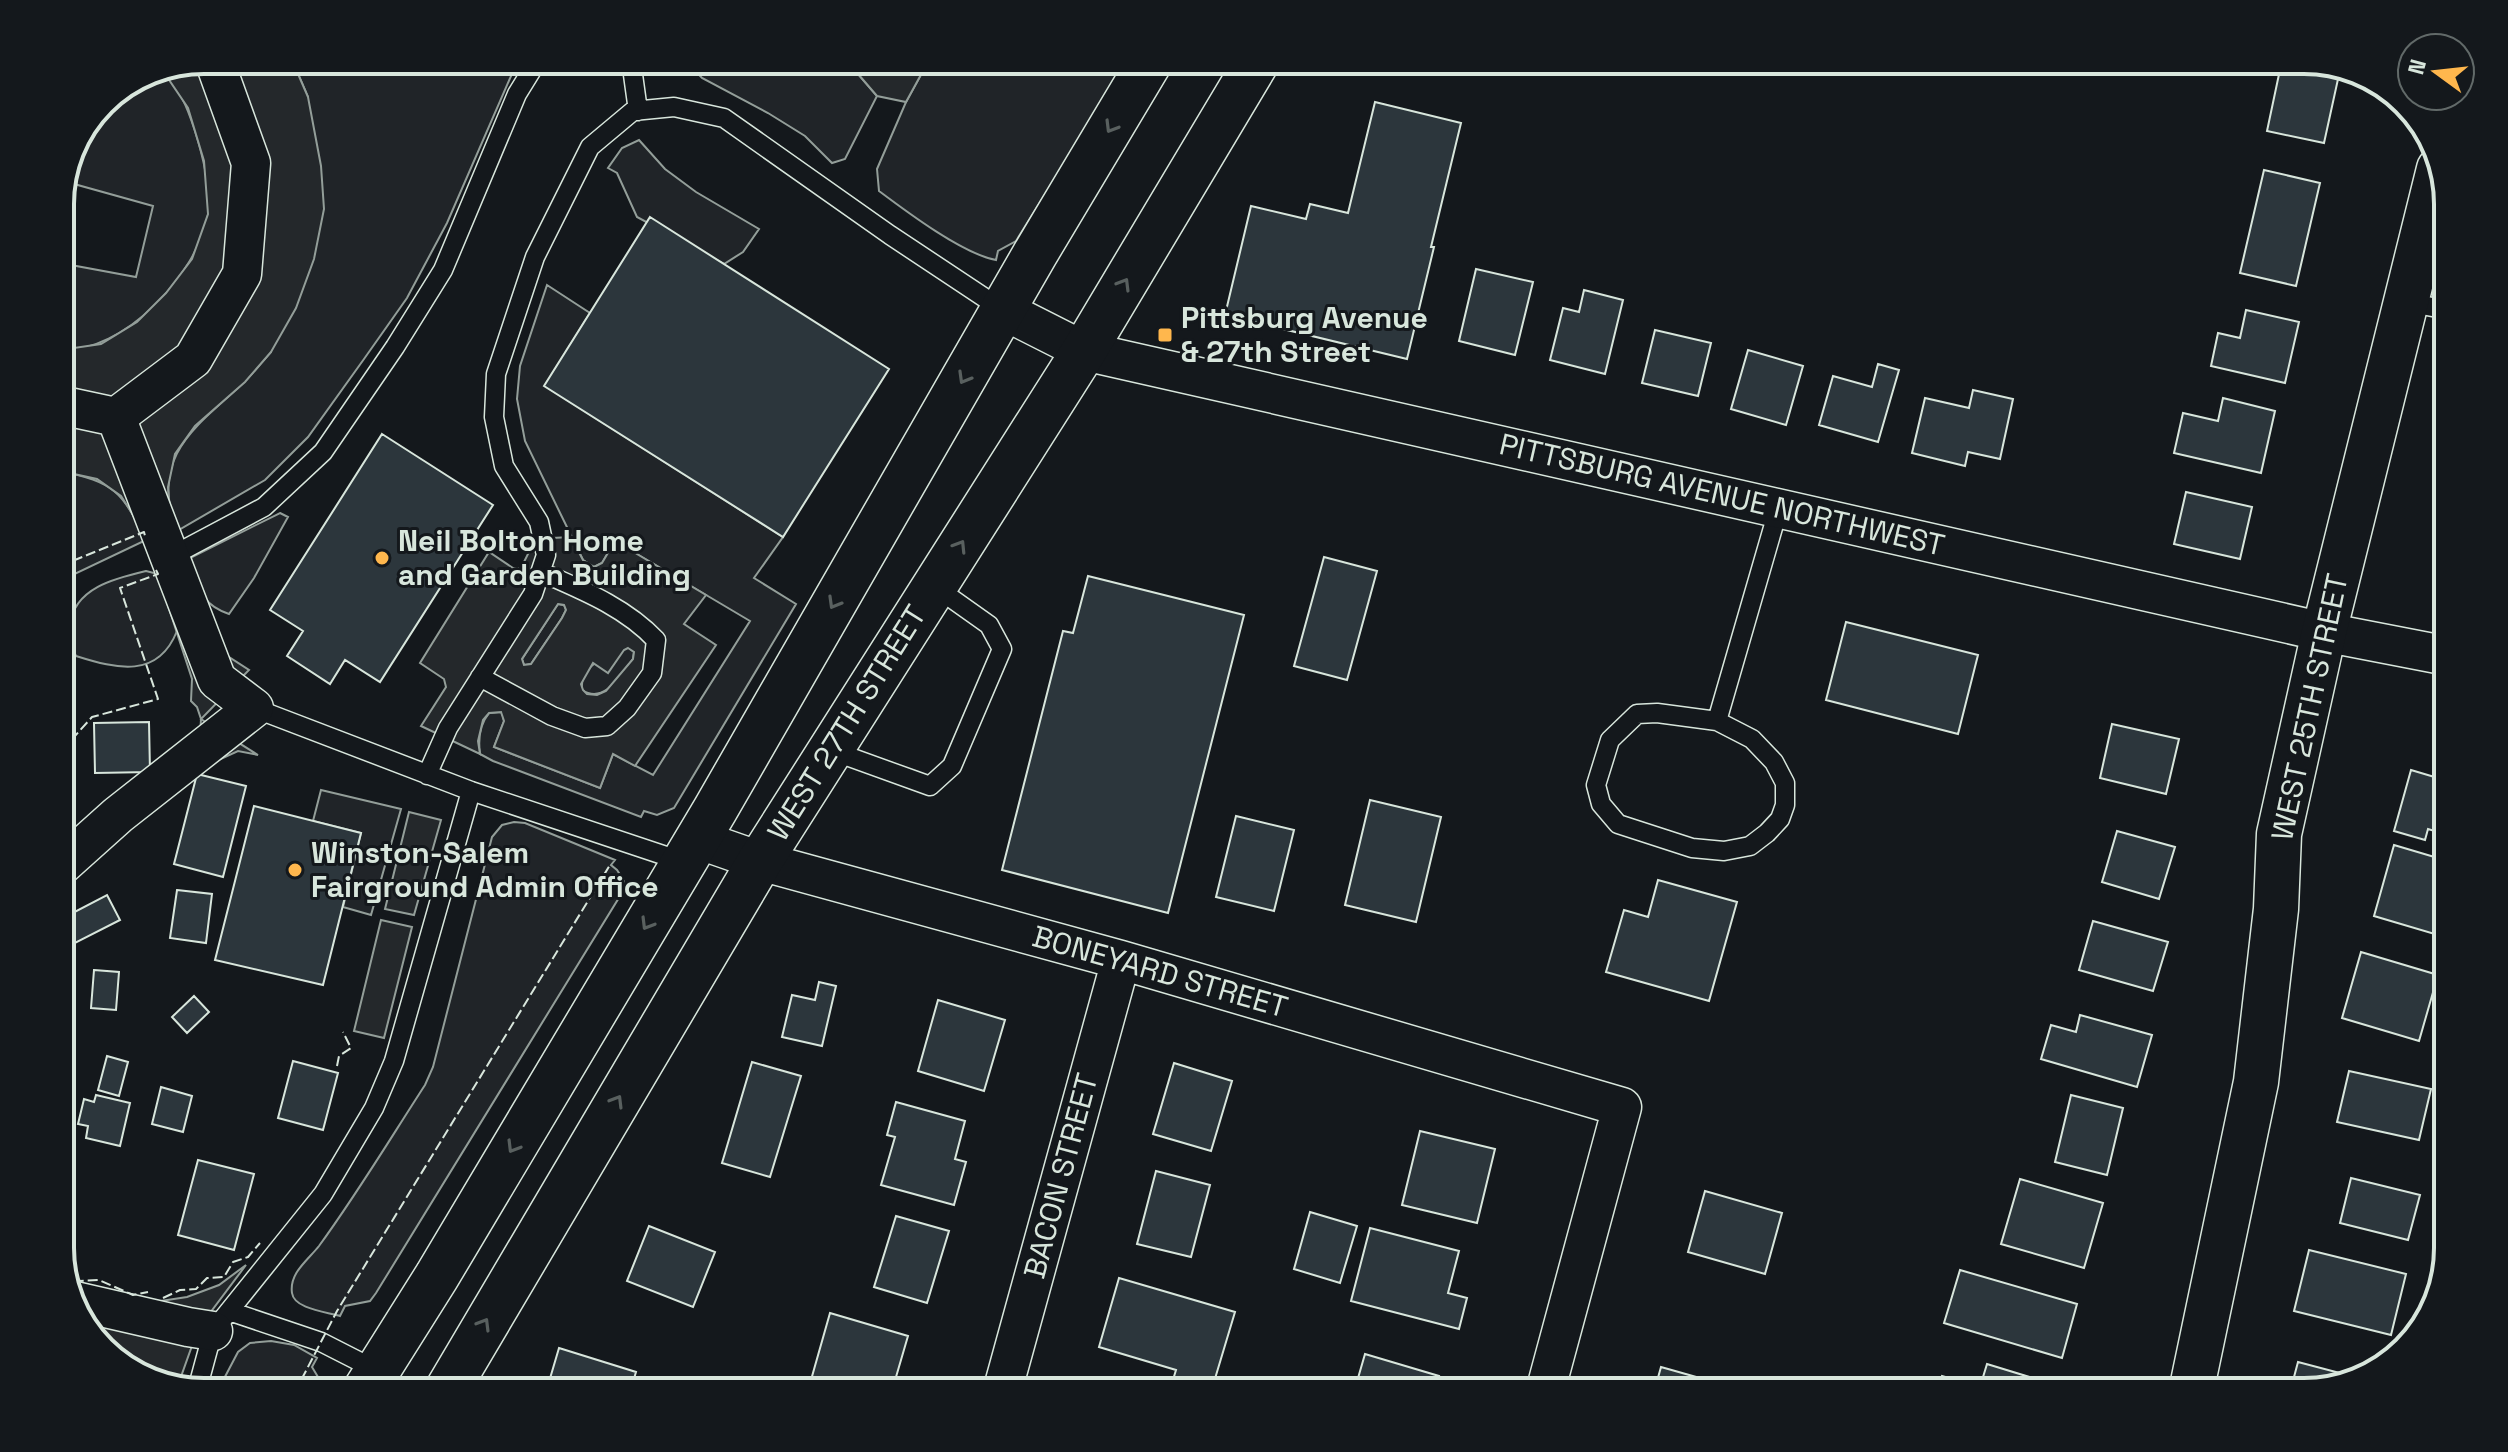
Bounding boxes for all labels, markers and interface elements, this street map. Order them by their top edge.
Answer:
north arrow [2396,32,2476,112]
text: N [2401,56,2432,78]
one-way arrow [1106,118,1121,133]
one-way arrow [1114,278,1130,293]
place label: Pittsburg Avenue & 27th Street [1181,298,1428,371]
marker: Pittsburg Avenue & 27th Street [1156,326,1174,344]
one-way arrow [958,369,974,384]
street label: PITTSBURG AVENUE NORTHWEST [1496,424,1949,565]
place label: Neil Bolton Home and Garden Building [398,521,691,594]
one-way arrow [950,540,965,555]
marker: Neil Bolton Home and Garden Building [373,549,391,567]
street label: WEST 25TH STREET [2262,570,2357,844]
one-way arrow [828,594,844,609]
street label: WEST 27TH STREET [758,598,935,848]
place label: Winston-Salem Fairground Admin Office [311,833,659,906]
marker: Winston-Salem Fairground Admin Office [286,861,304,879]
one-way arrow [641,915,657,930]
street label: BONEYARD STREET [1028,916,1292,1027]
street label: BACON STREET [1014,1069,1107,1283]
one-way arrow [608,1095,623,1110]
one-way arrow [508,1139,523,1153]
one-way arrow [475,1318,490,1333]

